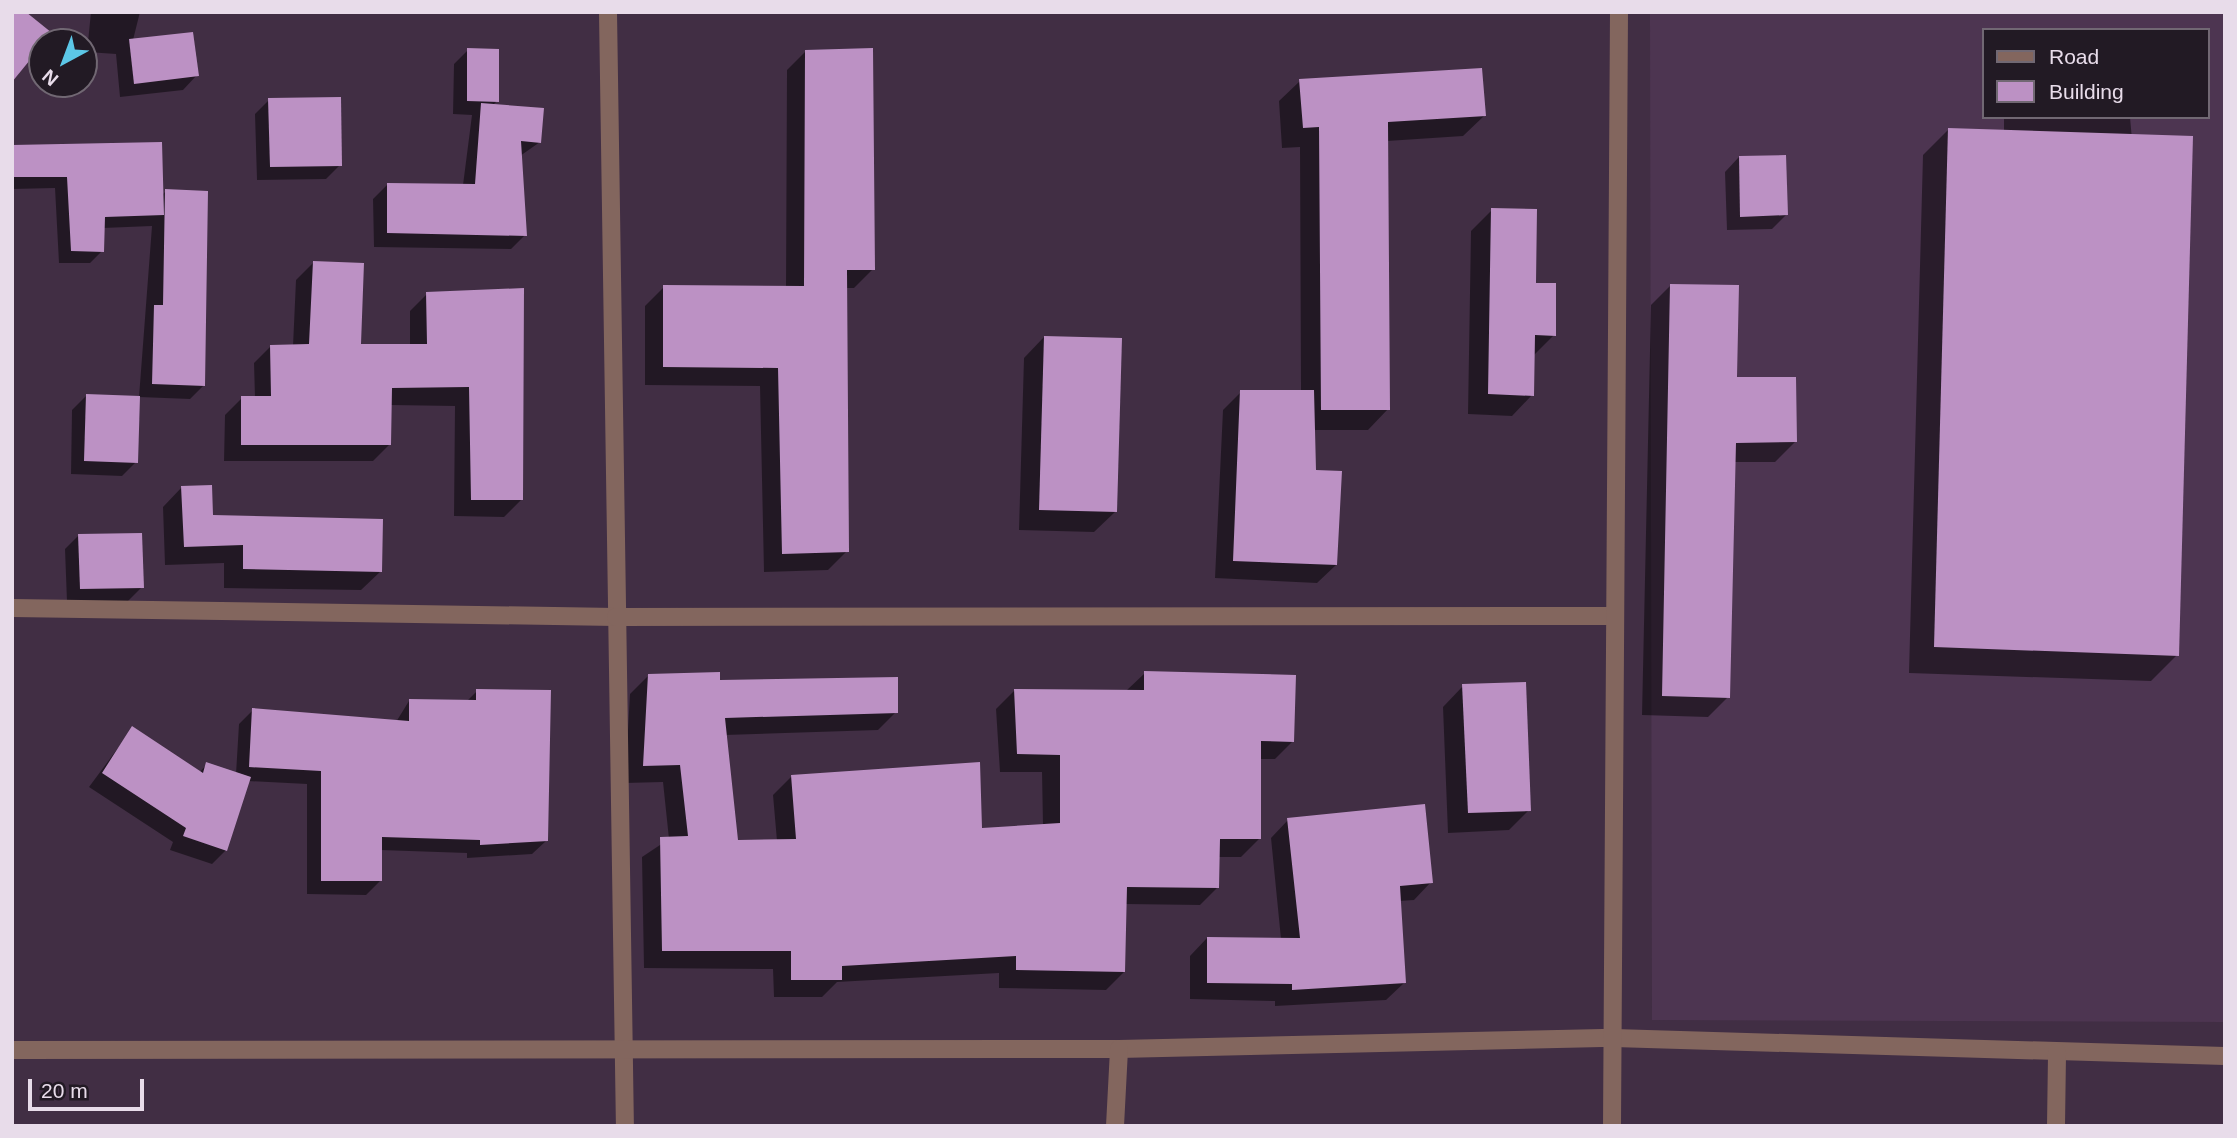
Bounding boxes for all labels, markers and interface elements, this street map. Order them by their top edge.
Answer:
north arrow [28,28,98,98]
legend [1982,28,2209,119]
text: Road [2049,45,2099,68]
text: N [38,65,62,90]
text: Building [2049,80,2124,103]
scale bar [32,1064,147,1108]
text: 20 m [41,1079,88,1102]

